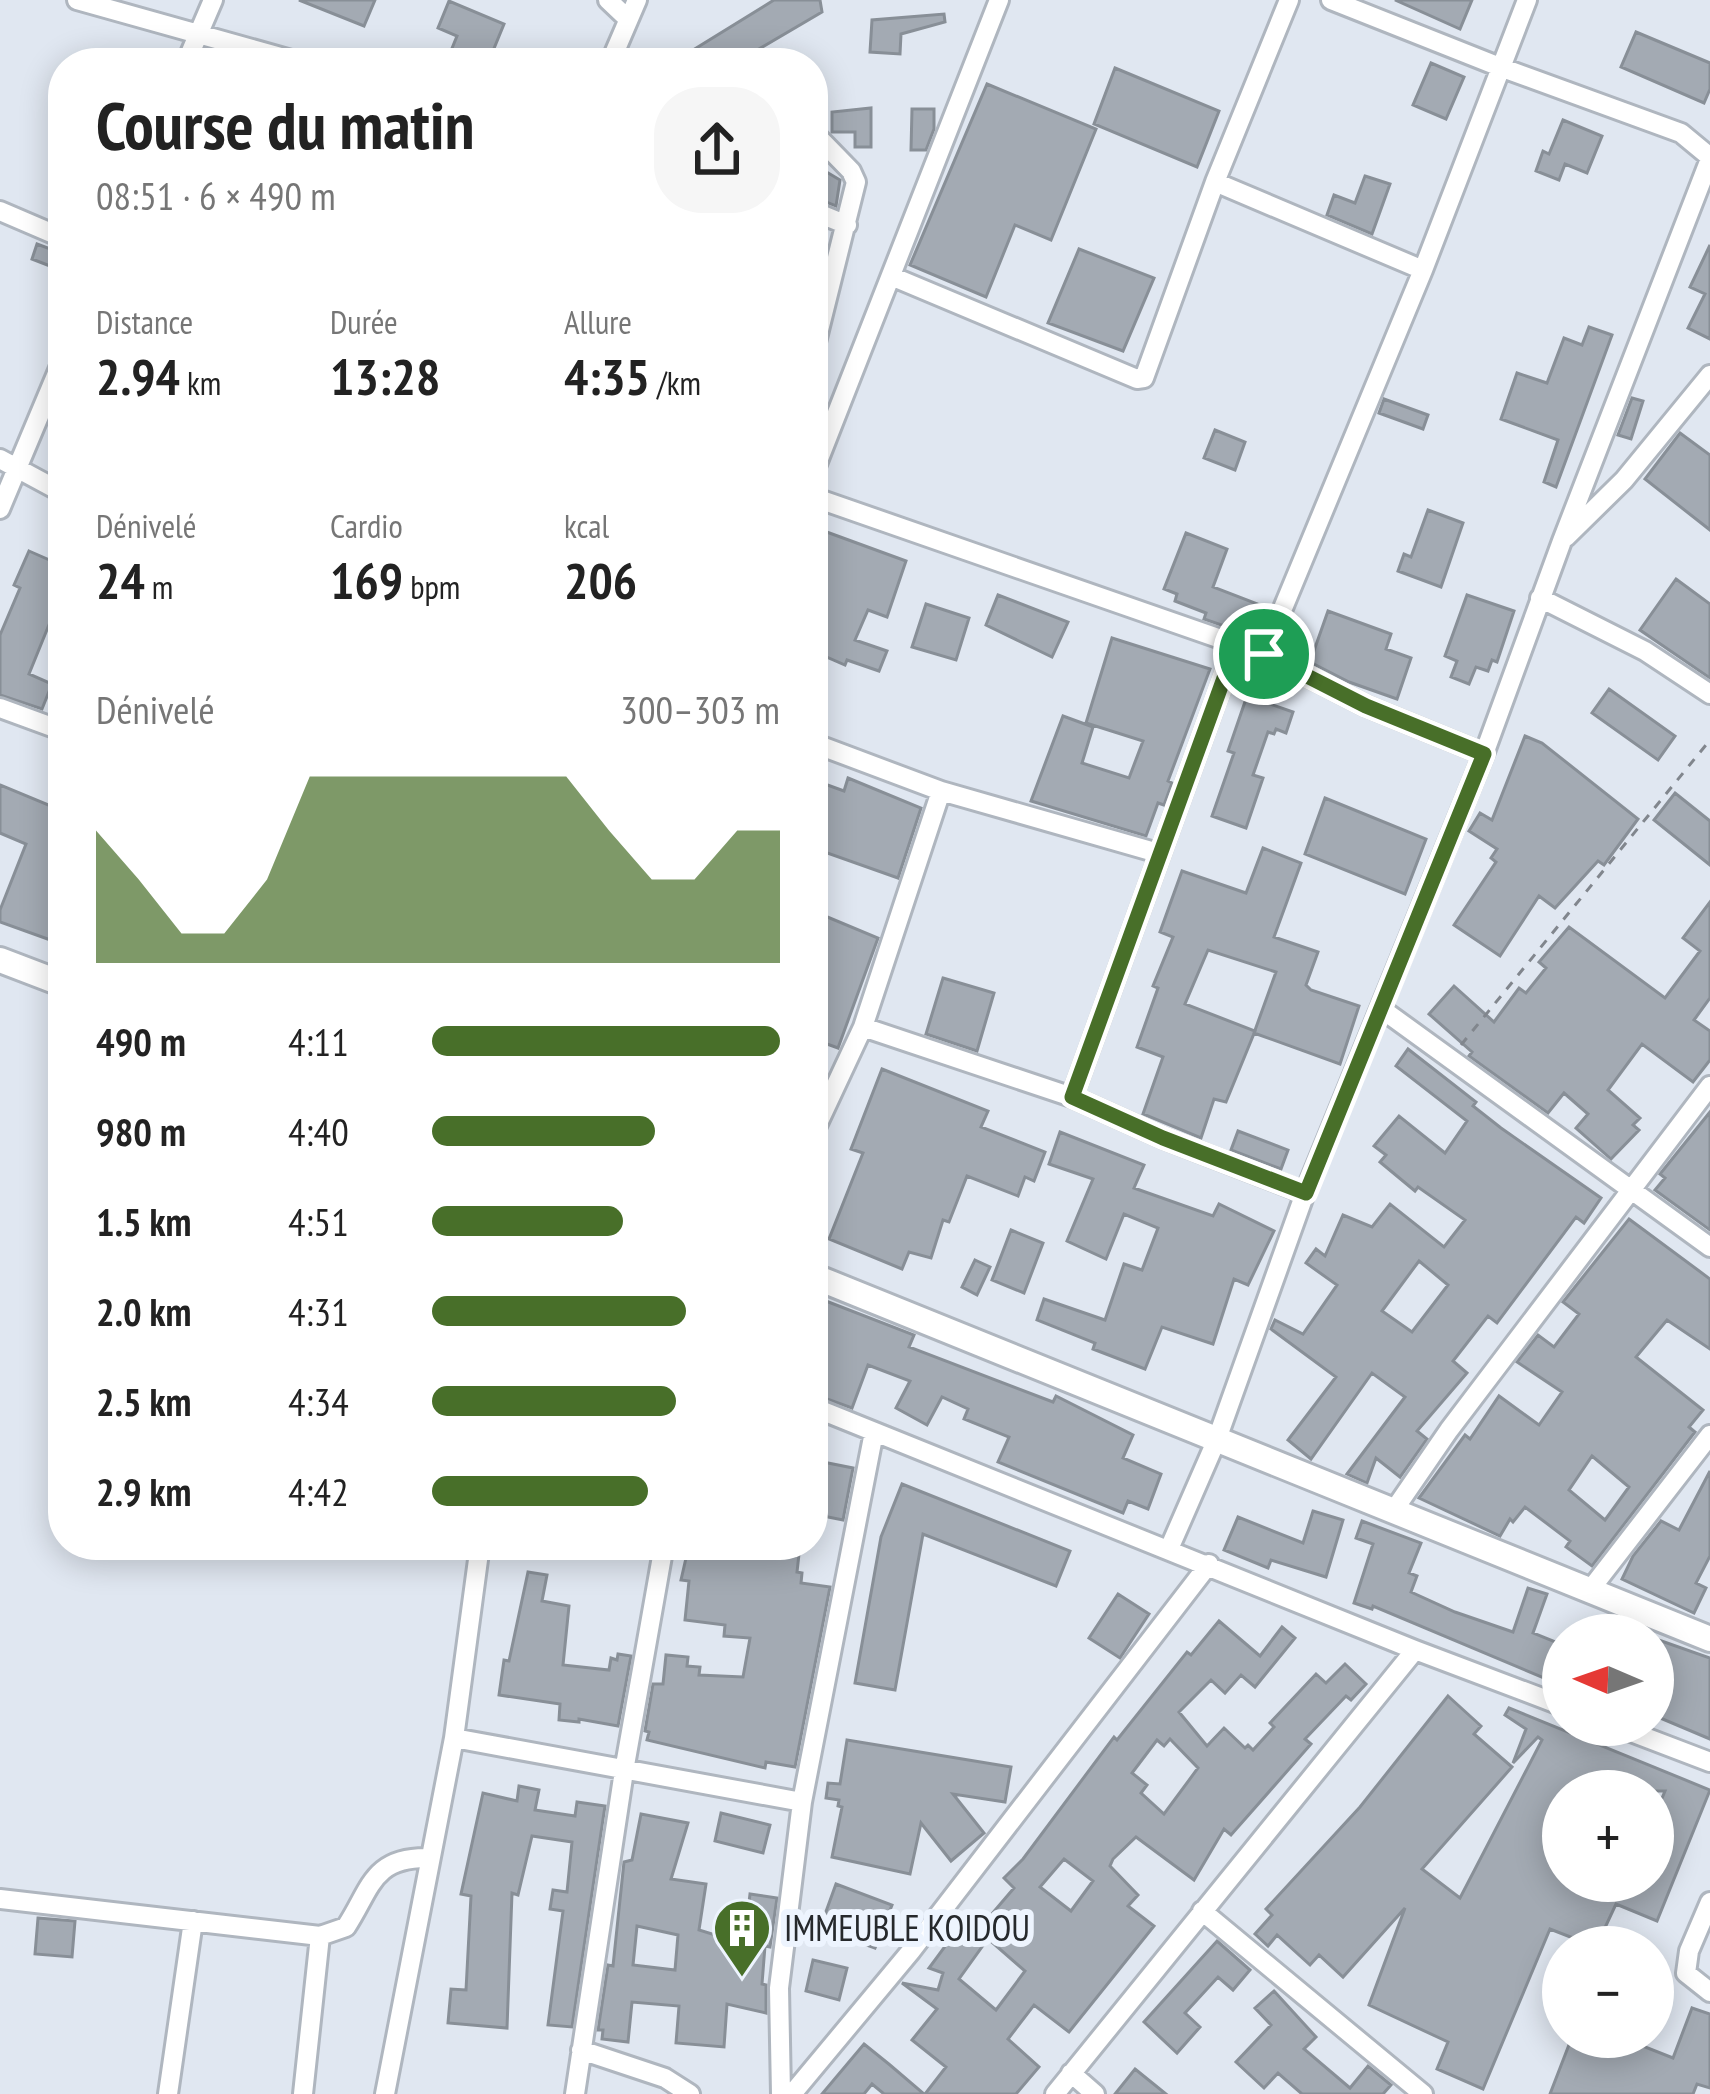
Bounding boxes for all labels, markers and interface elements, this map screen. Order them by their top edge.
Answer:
text: Course du matin [96,82,474,167]
button: share [654,87,780,213]
text: 08:51 · 6 × 490 m [96,170,336,221]
text: Distance [96,300,193,343]
text: Durée [330,300,398,343]
text: Allure [564,300,632,343]
text: 2.94 [96,343,180,409]
text: 13:28 [330,343,440,409]
text: 4:35 [564,343,650,409]
text: km [180,361,221,404]
text: /km [650,361,701,404]
text: Dénivelé [96,504,196,547]
text: Cardio [330,504,403,547]
text: kcal [564,504,609,547]
text: 24 [96,547,145,613]
text: 169 [330,547,403,613]
text: 206 [564,547,637,613]
text: m [145,565,173,608]
text: bpm [403,565,460,608]
pin [1213,603,1315,705]
icon: arrive [1231,621,1297,687]
text: Dénivelé [96,684,215,735]
text: 300–303 m [620,684,780,735]
text: 490 m [96,1016,186,1067]
text: 4:11 [288,1016,349,1067]
text: 980 m [96,1106,186,1157]
text: 4:40 [288,1106,349,1157]
text: 1.5 km [96,1196,191,1247]
text: 4:51 [288,1196,349,1247]
text: 2.0 km [96,1286,191,1337]
text: 4:31 [288,1286,349,1337]
text: 2.5 km [96,1376,191,1427]
text: 4:34 [288,1376,349,1427]
text: 2.9 km [96,1466,191,1517]
text: 4:42 [288,1466,349,1517]
north arrow [1542,1614,1674,1746]
map controls [1542,1614,1674,2058]
button: + [1542,1770,1674,1902]
building icon: IMMEUBLE KOIDOU [711,1897,773,1979]
place label: IMMEUBLE KOIDOU [784,1904,1030,1951]
button: − [1542,1926,1674,2058]

